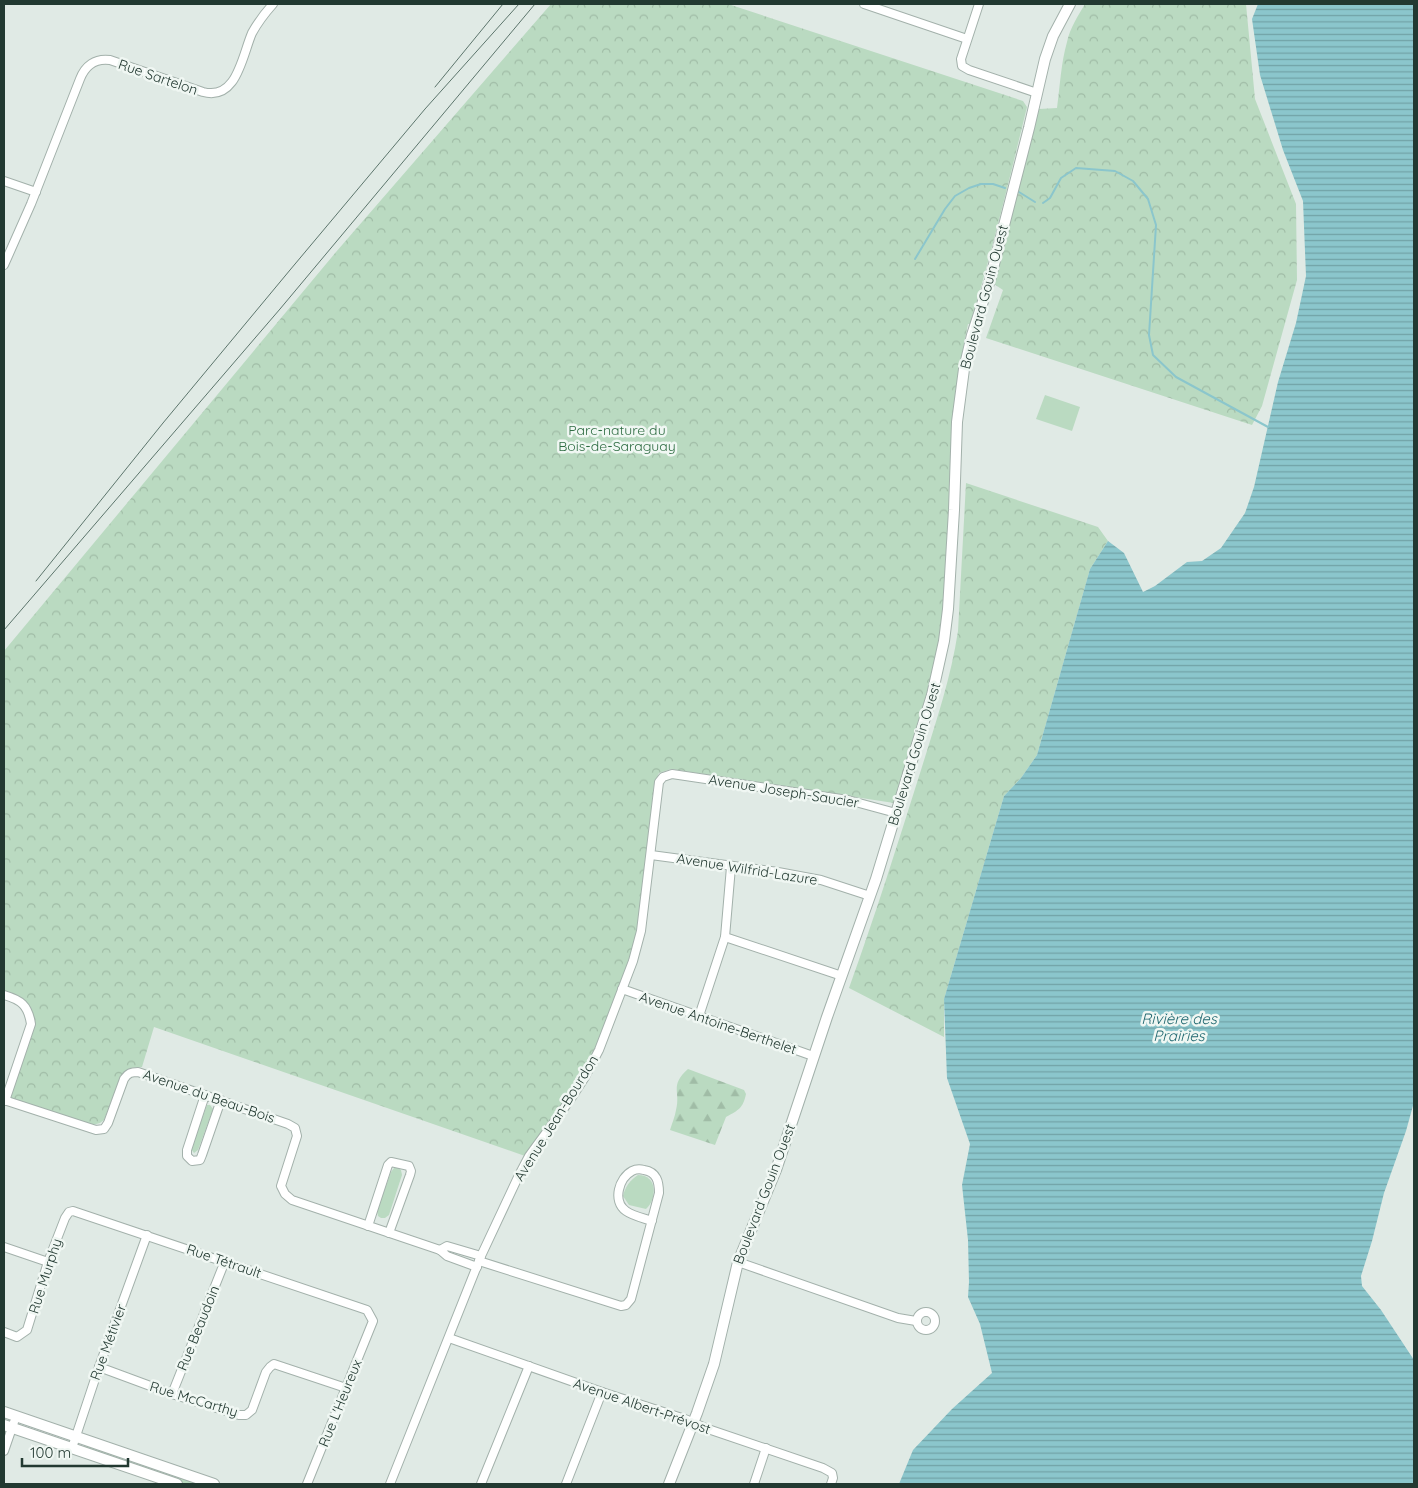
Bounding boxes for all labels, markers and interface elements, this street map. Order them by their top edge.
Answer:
street label: Rue Sartelon [116,55,200,99]
street label: Boulevard Gouin Ouest [956,223,1012,371]
park label: Parc-nature du Bois-de-Saraguay [558,421,676,455]
street label: Boulevard Gouin Ouest [884,680,944,828]
street label: Avenue Joseph-Saucier [707,770,861,812]
street label: Avenue Wilfrid-Lazure [675,849,819,889]
street label: Avenue Antoine-Berthelet [637,988,799,1058]
water label: Rivière des Prairies [1141,1009,1218,1045]
street label: Avenue Jean-Bourdon [510,1052,602,1184]
street label: Avenue du Beau-Bois [141,1065,277,1127]
street label: Boulevard Gouin Ouest [729,1121,799,1267]
street label: Rue Murphy [24,1236,66,1316]
street label: Rue Tétrault [184,1240,264,1282]
street label: Rue Beaudoin [173,1283,223,1373]
street label: Rue Métivier [86,1301,130,1383]
street label: Rue L'Heureux [314,1356,366,1449]
street label: Avenue Albert-Prévost [571,1374,713,1438]
street label: Rue McCarthy [148,1377,240,1421]
scale bar [22,1436,129,1468]
text: 100 m [30,1443,71,1462]

